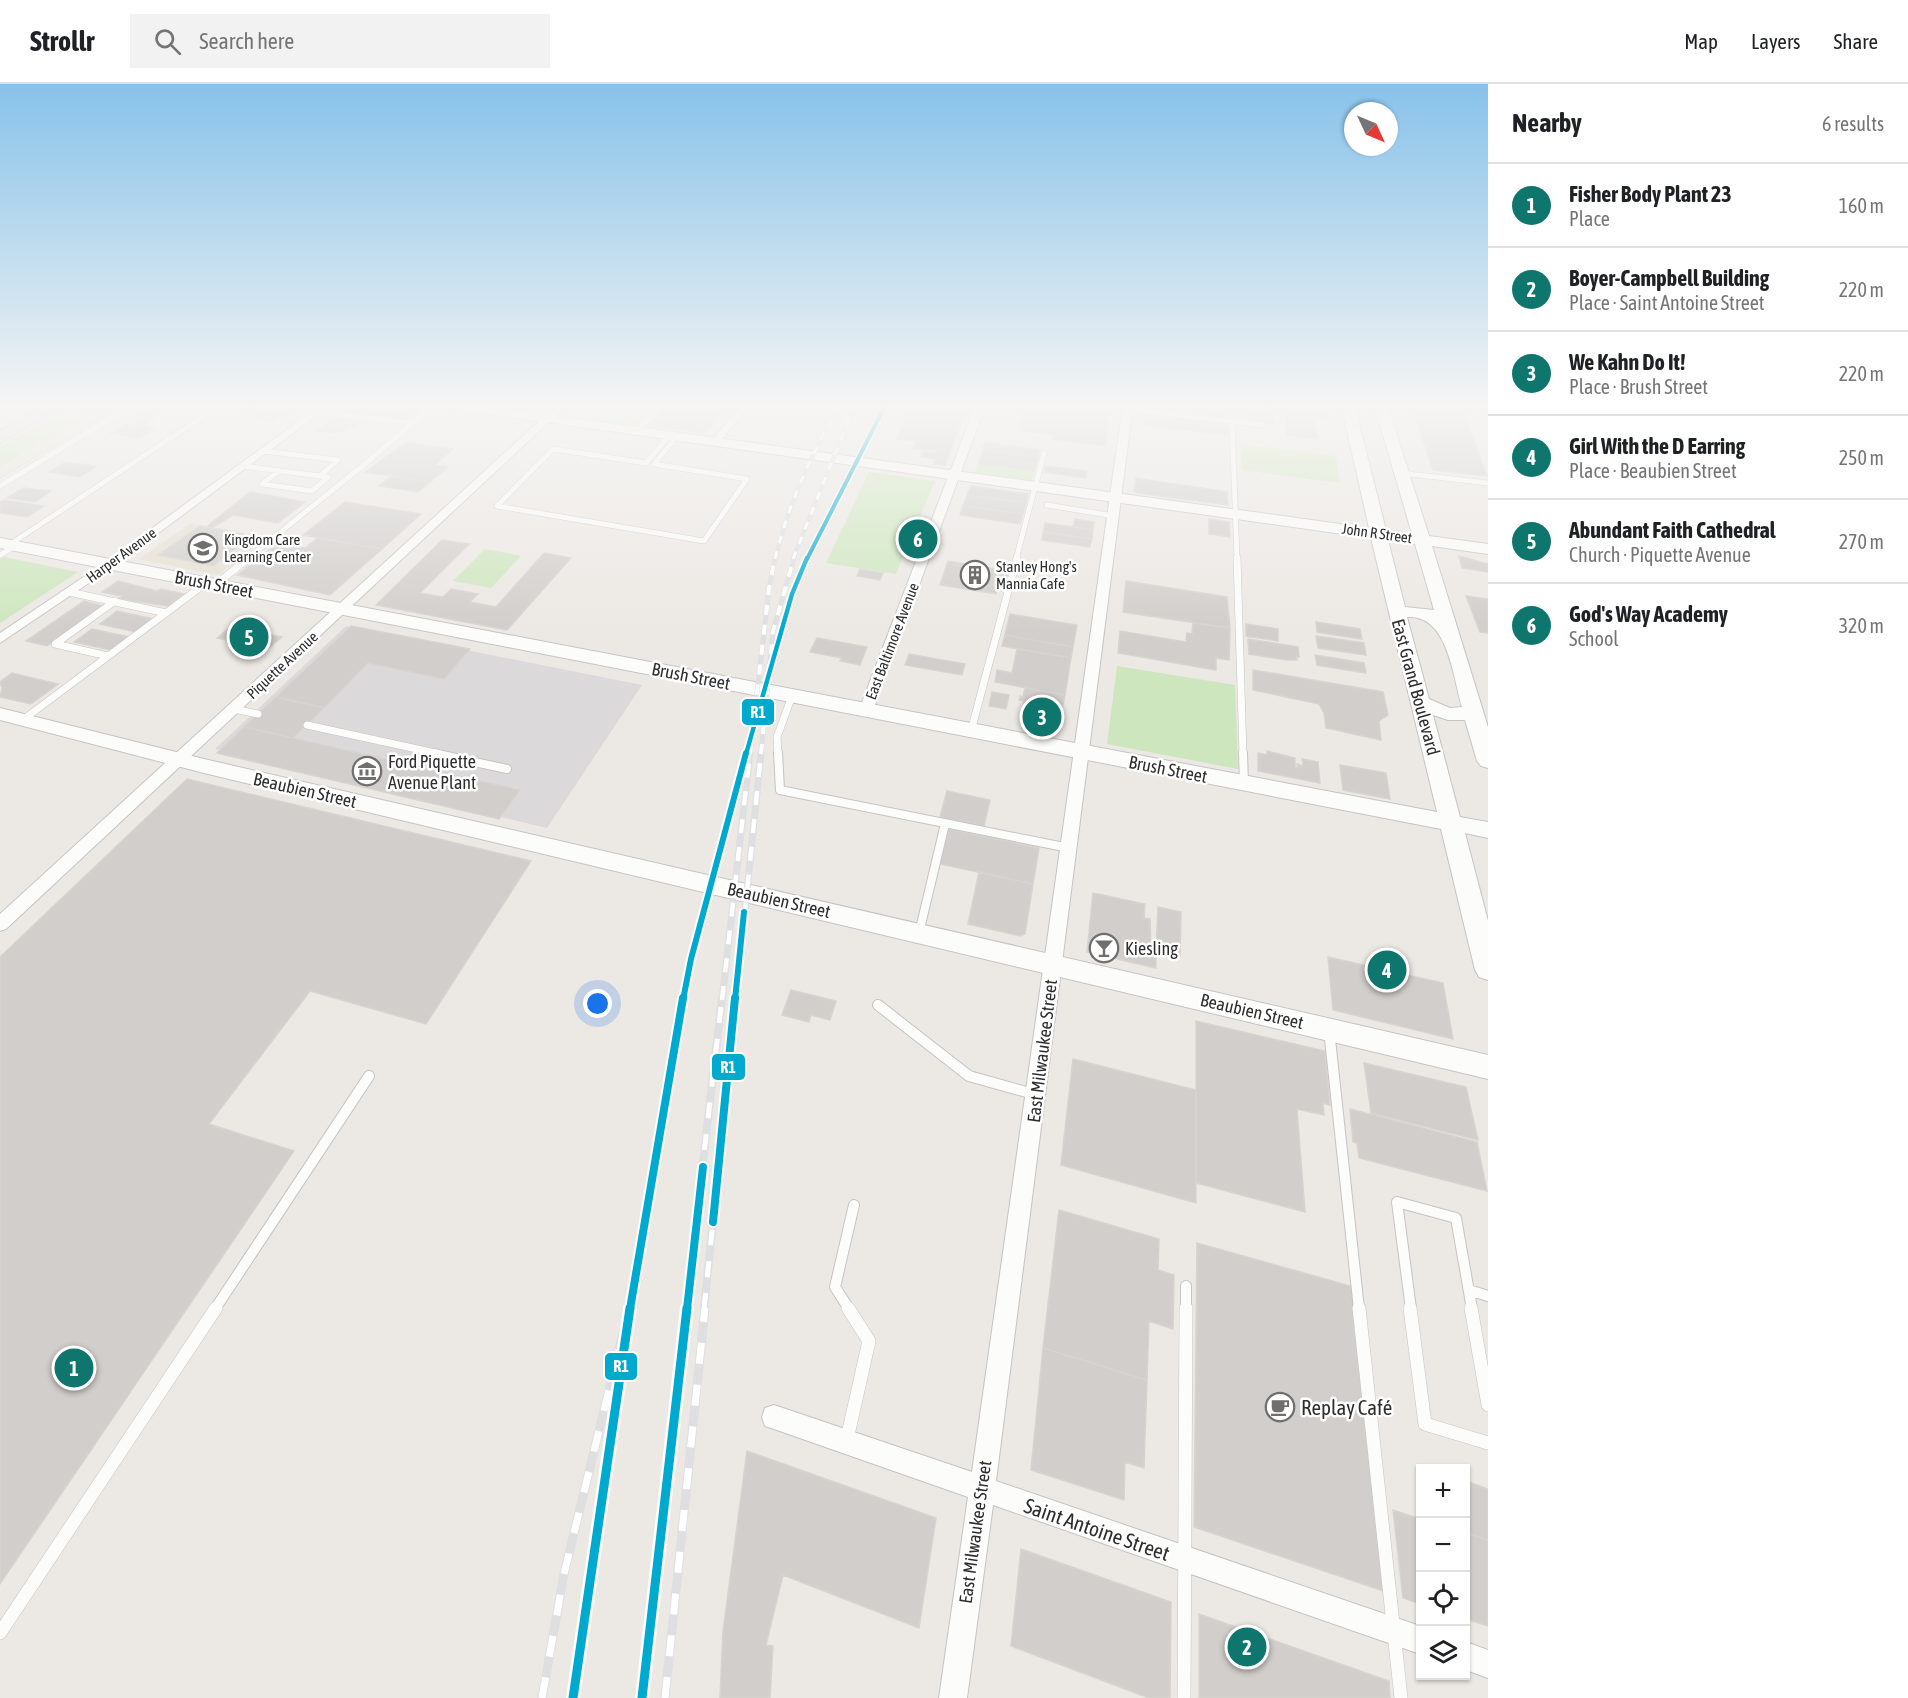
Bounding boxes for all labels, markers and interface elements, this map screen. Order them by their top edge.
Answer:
search box [130,14,550,68]
text: Strollr [30,25,94,57]
icon: search [151,25,184,58]
text: Search here [199,28,294,54]
text: Map [1684,29,1718,53]
text: Layers [1751,29,1801,53]
text: Share [1834,29,1878,53]
north arrow [1344,102,1398,156]
text: Nearby [1512,108,1582,138]
text: 6 results [1822,112,1884,135]
text: Fisher Body Plant 23 [1569,181,1732,207]
text: 1 [1527,194,1536,217]
text: 160 m [1839,194,1884,217]
text: Place [1569,207,1610,230]
text: Boyer-Campbell Building [1569,265,1769,291]
text: 2 [1527,278,1536,301]
text: 220 m [1839,278,1884,301]
text: Place · Saint Antoine Street [1569,291,1765,314]
text: We Kahn Do It! [1569,349,1686,375]
text: 3 [1527,362,1536,385]
text: 220 m [1839,362,1884,385]
text: Place · Brush Street [1569,375,1708,398]
text: Girl With the D Earring [1569,433,1745,459]
text: 4 [1527,446,1536,469]
text: 250 m [1839,446,1884,469]
text: Place · Beaubien Street [1569,459,1737,482]
pin: 6 [898,516,938,562]
text: Abundant Faith Cathedral [1569,517,1775,543]
street label: John R Street [1341,520,1413,546]
street label: Harper Avenue [83,524,159,586]
text: 5 [1527,530,1536,553]
text: 270 m [1839,530,1884,553]
place label: Kingdom Care Learning Center [224,531,311,565]
school or university icon: Kingdom Care Learning Center [187,532,219,564]
text: Church · Piquette Avenue [1569,543,1751,566]
place label: Stanley Hong's Mannia Cafe [996,558,1077,592]
building icon: Stanley Hong's Mannia Cafe [959,559,991,591]
street label: Brush Street [173,566,255,602]
street label: East Baltimore Avenue [862,580,922,702]
text: God's Way Academy [1569,601,1728,627]
pin: 5 [230,614,268,660]
text: 6 [1527,614,1536,637]
text: 320 m [1839,614,1884,637]
street label: East Grand Boulevard [1388,616,1444,758]
text: School [1569,627,1619,650]
street label: Piquette Avenue [243,628,321,702]
street label: Brush Street [650,658,732,694]
pin: 3 [1022,694,1062,740]
line badge: R1 [741,698,775,726]
text: R1 [750,703,766,721]
place label: Ford Piquette Avenue Plant [388,751,476,793]
street label: Brush Street [1127,751,1209,787]
museum icon: Ford Piquette Avenue Plant [351,755,383,787]
street label: Beaubien Street [251,768,359,812]
street label: Beaubien Street [725,878,833,922]
bar icon: Kiesling [1088,932,1120,964]
place label: Kiesling [1125,938,1178,959]
pin: 4 [1368,948,1406,992]
street label: East Milwaukee Street [1023,978,1061,1124]
your location [583,989,612,1018]
street label: Beaubien Street [1198,989,1306,1033]
line badge: R1 [711,1053,746,1081]
text: R1 [720,1058,736,1076]
pin: 1 [54,1346,94,1390]
line badge: R1 [604,1352,638,1381]
text: R1 [613,1357,629,1375]
cafe icon: Replay Café [1264,1391,1296,1423]
place label: Replay Café [1301,1395,1392,1419]
street label: East Milwaukee Street [955,1459,995,1605]
map controls [1416,1464,1470,1680]
button: + [1416,1464,1470,1518]
street label: Saint Antoine Street [1021,1493,1173,1565]
button: − [1416,1518,1470,1572]
button: locate [1416,1572,1470,1626]
pin: 2 [1228,1624,1266,1670]
button: layers [1416,1626,1470,1680]

